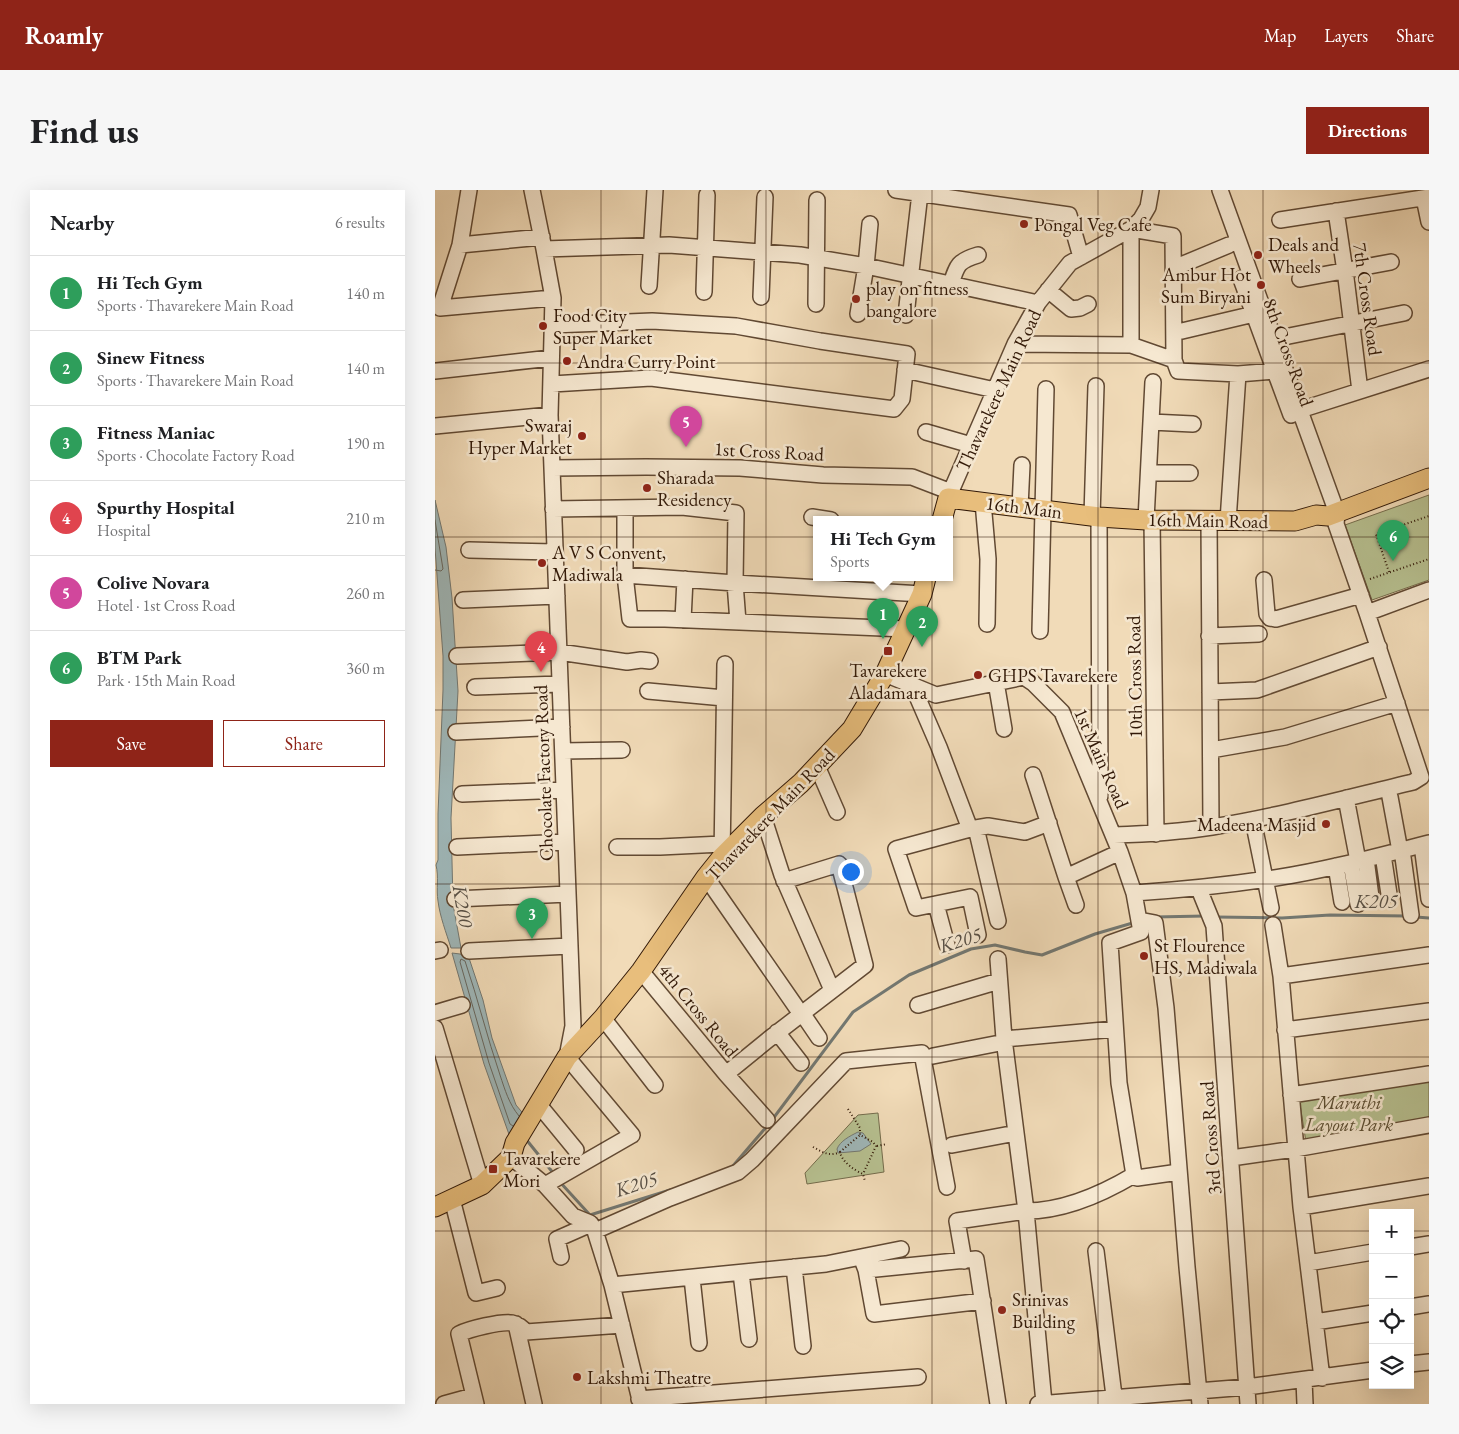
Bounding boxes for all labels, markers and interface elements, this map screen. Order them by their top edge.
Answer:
text: Roamly [25,20,103,51]
text: Map [1264,24,1296,47]
text: Layers [1324,24,1368,47]
text: Share [1396,24,1434,47]
button: Directions [1306,107,1429,154]
text: Find us [30,108,139,153]
text: Nearby [50,209,114,236]
text: 6 results [335,212,385,233]
place label: Pongal Veg Cafe [1034,212,1152,237]
marker: Pongal Veg Cafe [1018,218,1030,230]
place label: Deals and Wheels [1268,232,1339,279]
street label: 7th Cross Road [1347,241,1388,358]
marker: Deals and Wheels [1252,249,1264,261]
place label: Ambur Hot Sum Biryani [1161,262,1251,309]
text: Hi Tech Gym [97,270,203,295]
place label: play on fitness bangalore [866,276,968,323]
marker: Ambur Hot Sum Biryani [1255,279,1267,291]
text: 1 [62,283,70,304]
text: 140 m [346,283,385,304]
marker: play on fitness bangalore [850,293,862,305]
street label: 8th Cross Road [1257,294,1320,410]
text: Sports · Thavarekere Main Road [97,295,294,316]
place label: Food City Super Market [553,303,652,350]
street label: Thavarekere Main Road [950,305,1047,475]
marker: Food City Super Market [537,320,549,332]
text: Sinew Fitness [97,345,205,370]
place label: Andra Curry Point [576,349,715,374]
marker: Andra Curry Point [561,355,573,367]
text: 2 [62,358,70,379]
text: 140 m [346,358,385,379]
text: Sports · Thavarekere Main Road [97,370,294,391]
pin: 5 [670,406,702,447]
place label: Swaraj Hyper Market [468,413,572,460]
text: Fitness Maniac [97,420,215,445]
marker: Swaraj Hyper Market [576,430,588,442]
text: 3 [62,433,70,454]
text: 190 m [346,433,385,454]
street label: 1st Cross Road [713,436,825,467]
text: Sports · Chocolate Factory Road [97,445,294,466]
place label: Sharada Residency [657,465,732,512]
marker: Sharada Residency [641,482,653,494]
street label: 16th Main [984,490,1064,525]
text: Spurthy Hospital [97,495,235,520]
street label: 16th Main Road [1148,507,1269,534]
text: 4 [62,508,70,529]
text: 210 m [346,508,385,529]
popup [813,516,953,581]
text: Hospital [97,520,151,541]
pin: 6 [1377,520,1409,561]
text: Hi Tech Gym [830,526,936,551]
place label: A V S Convent, Madiwala [551,540,666,587]
text: Sports [830,551,869,572]
marker: A V S Convent, Madiwala [536,557,548,569]
text: Colive Novara [97,570,209,595]
text: 5 [62,583,70,604]
text: 260 m [346,583,385,604]
text: Hotel · 1st Cross Road [97,595,235,616]
pin: 1 [867,598,899,639]
pin: 2 [906,606,938,647]
street label: 10th Cross Road [1121,615,1148,739]
pin: 4 [525,631,557,672]
text: BTM Park [97,645,182,670]
marker: Tavarekere Aladamara [882,645,894,657]
text: 6 [62,658,70,679]
text: 360 m [346,658,385,679]
place label: Tavarekere Aladamara [848,658,928,705]
place label: GHPS Tavarekere [988,663,1118,688]
marker: GHPS Tavarekere [972,669,984,681]
text: Park · 15th Main Road [97,670,235,691]
street label: Chocolate Factory Road [528,684,559,862]
street label: 1st Main Road [1068,704,1135,813]
button: Save [50,720,213,767]
button: Share [223,720,385,767]
street label: Thavarekere Main Road [700,742,841,886]
place label: Madeena Masjid [1197,812,1316,837]
marker: Madeena Masjid [1320,818,1332,830]
your location [838,859,864,885]
water label: K200 [446,882,480,931]
water label: K205 [1354,888,1399,914]
pin: 3 [516,898,548,939]
water label: K205 [935,921,986,959]
place label: St Flourence HS, Madiwala [1154,933,1258,980]
marker: St Flourence HS, Madiwala [1138,950,1150,962]
street label: 4th Cross Road [653,958,744,1063]
street label: 3rd Cross Road [1194,1080,1227,1196]
park label: Maruthi Layout Park [1304,1090,1394,1137]
place label: Tavarekere Mori [503,1146,580,1193]
marker: Tavarekere Mori [487,1163,499,1175]
water label: K205 [611,1165,662,1203]
map controls [1369,1209,1414,1389]
button: + [1369,1209,1414,1254]
button: − [1369,1254,1414,1299]
place label: Srinivas Building [1012,1287,1076,1334]
button: locate [1369,1299,1414,1344]
marker: Srinivas Building [996,1304,1008,1316]
button: layers [1369,1344,1414,1389]
place label: Lakshmi Theatre [587,1365,711,1390]
marker: Lakshmi Theatre [571,1371,583,1383]

